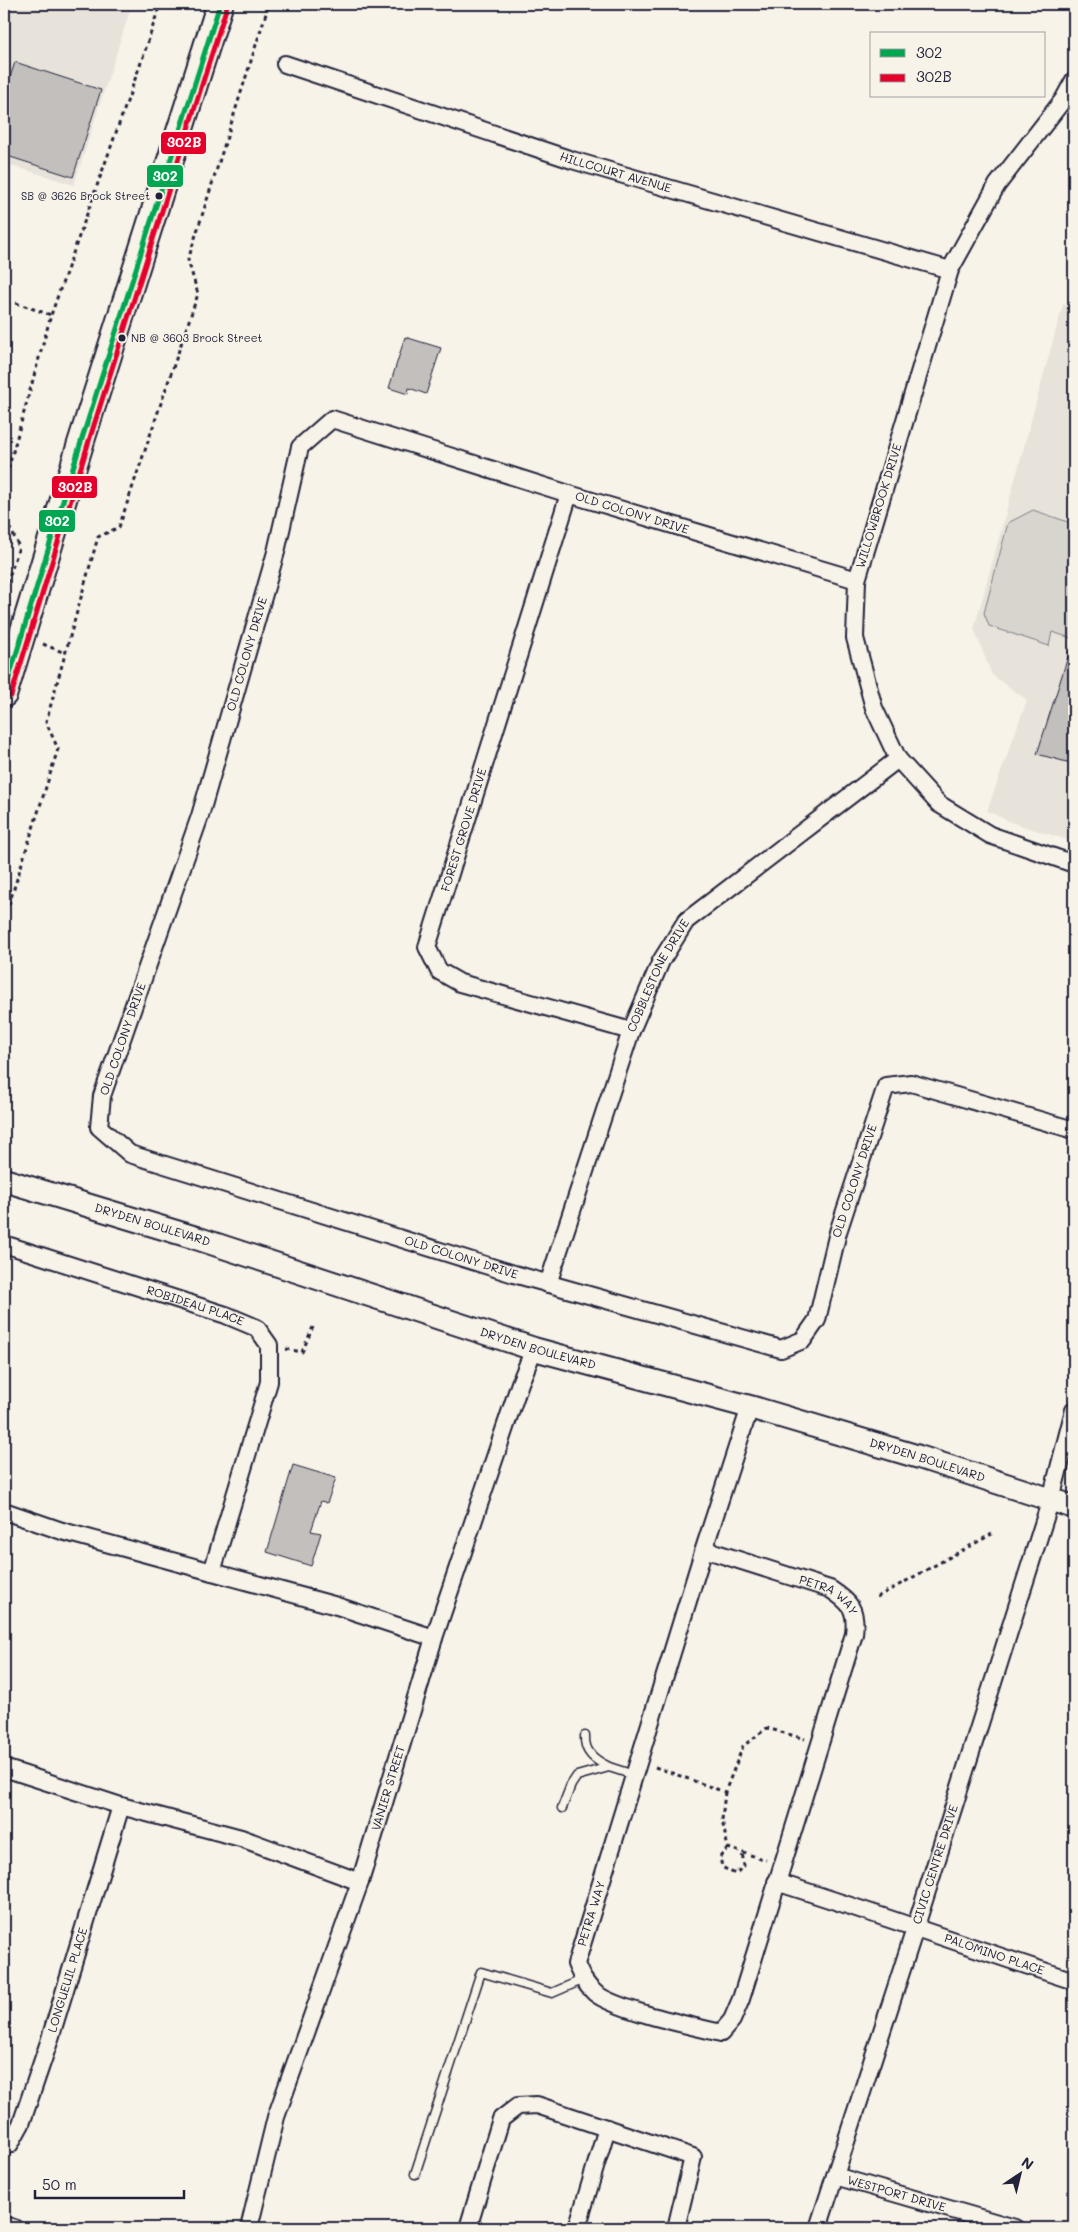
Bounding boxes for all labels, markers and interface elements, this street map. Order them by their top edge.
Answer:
legend [870,32,1046,98]
text: 302 [916,42,942,62]
text: 302B [916,66,952,86]
line badge: 302B [160,131,207,155]
text: 302B [167,132,201,151]
street label: HILLCOURT AVENUE [558,148,674,196]
line badge: 302 [146,164,184,188]
text: 302 [152,166,178,185]
place label: SB @ 3626 Brock Street [21,188,150,203]
marker: SB @ 3626 Brock Street [154,191,164,201]
place label: NB @ 3603 Brock Street [131,330,262,345]
marker: NB @ 3603 Brock Street [117,333,127,343]
street label: WILLOWBROOK DRIVE [851,441,905,570]
line badge: 302B [51,475,98,499]
text: 302B [58,477,92,496]
street label: OLD COLONY DRIVE [573,487,691,537]
line badge: 302 [38,509,76,533]
text: 302 [44,511,70,530]
street label: OLD COLONY DRIVE [222,595,270,713]
street label: FOREST GROVE DRIVE [437,766,489,893]
street label: COBBLESTONE DRIVE [623,916,692,1034]
street label: OLD COLONY DRIVE [95,980,149,1097]
street label: OLD COLONY DRIVE [828,1122,880,1239]
street label: DRYDEN BOULEVARD [93,1199,213,1249]
street label: OLD COLONY DRIVE [403,1231,520,1282]
street label: ROBIDEAU PLACE [145,1281,247,1329]
street label: DRYDEN BOULEVARD [478,1323,598,1372]
street label: DRYDEN BOULEVARD [868,1434,987,1485]
street label: PETRA WAY [797,1571,862,1617]
street label: VANIER STREET [367,1743,408,1832]
street label: CIVIC CENTRE DRIVE [908,1802,961,1926]
street label: PETRA WAY [573,1879,608,1948]
street label: LONGUEUIL PLACE [43,1925,90,2034]
street label: PALOMINO PLACE [943,1929,1047,1978]
north arrow [996,2150,1046,2200]
text: N [1018,2152,1038,2174]
scale bar [35,2167,184,2199]
street label: WESTPORT DRIVE [846,2171,948,2215]
text: 50 m [42,2174,77,2194]

